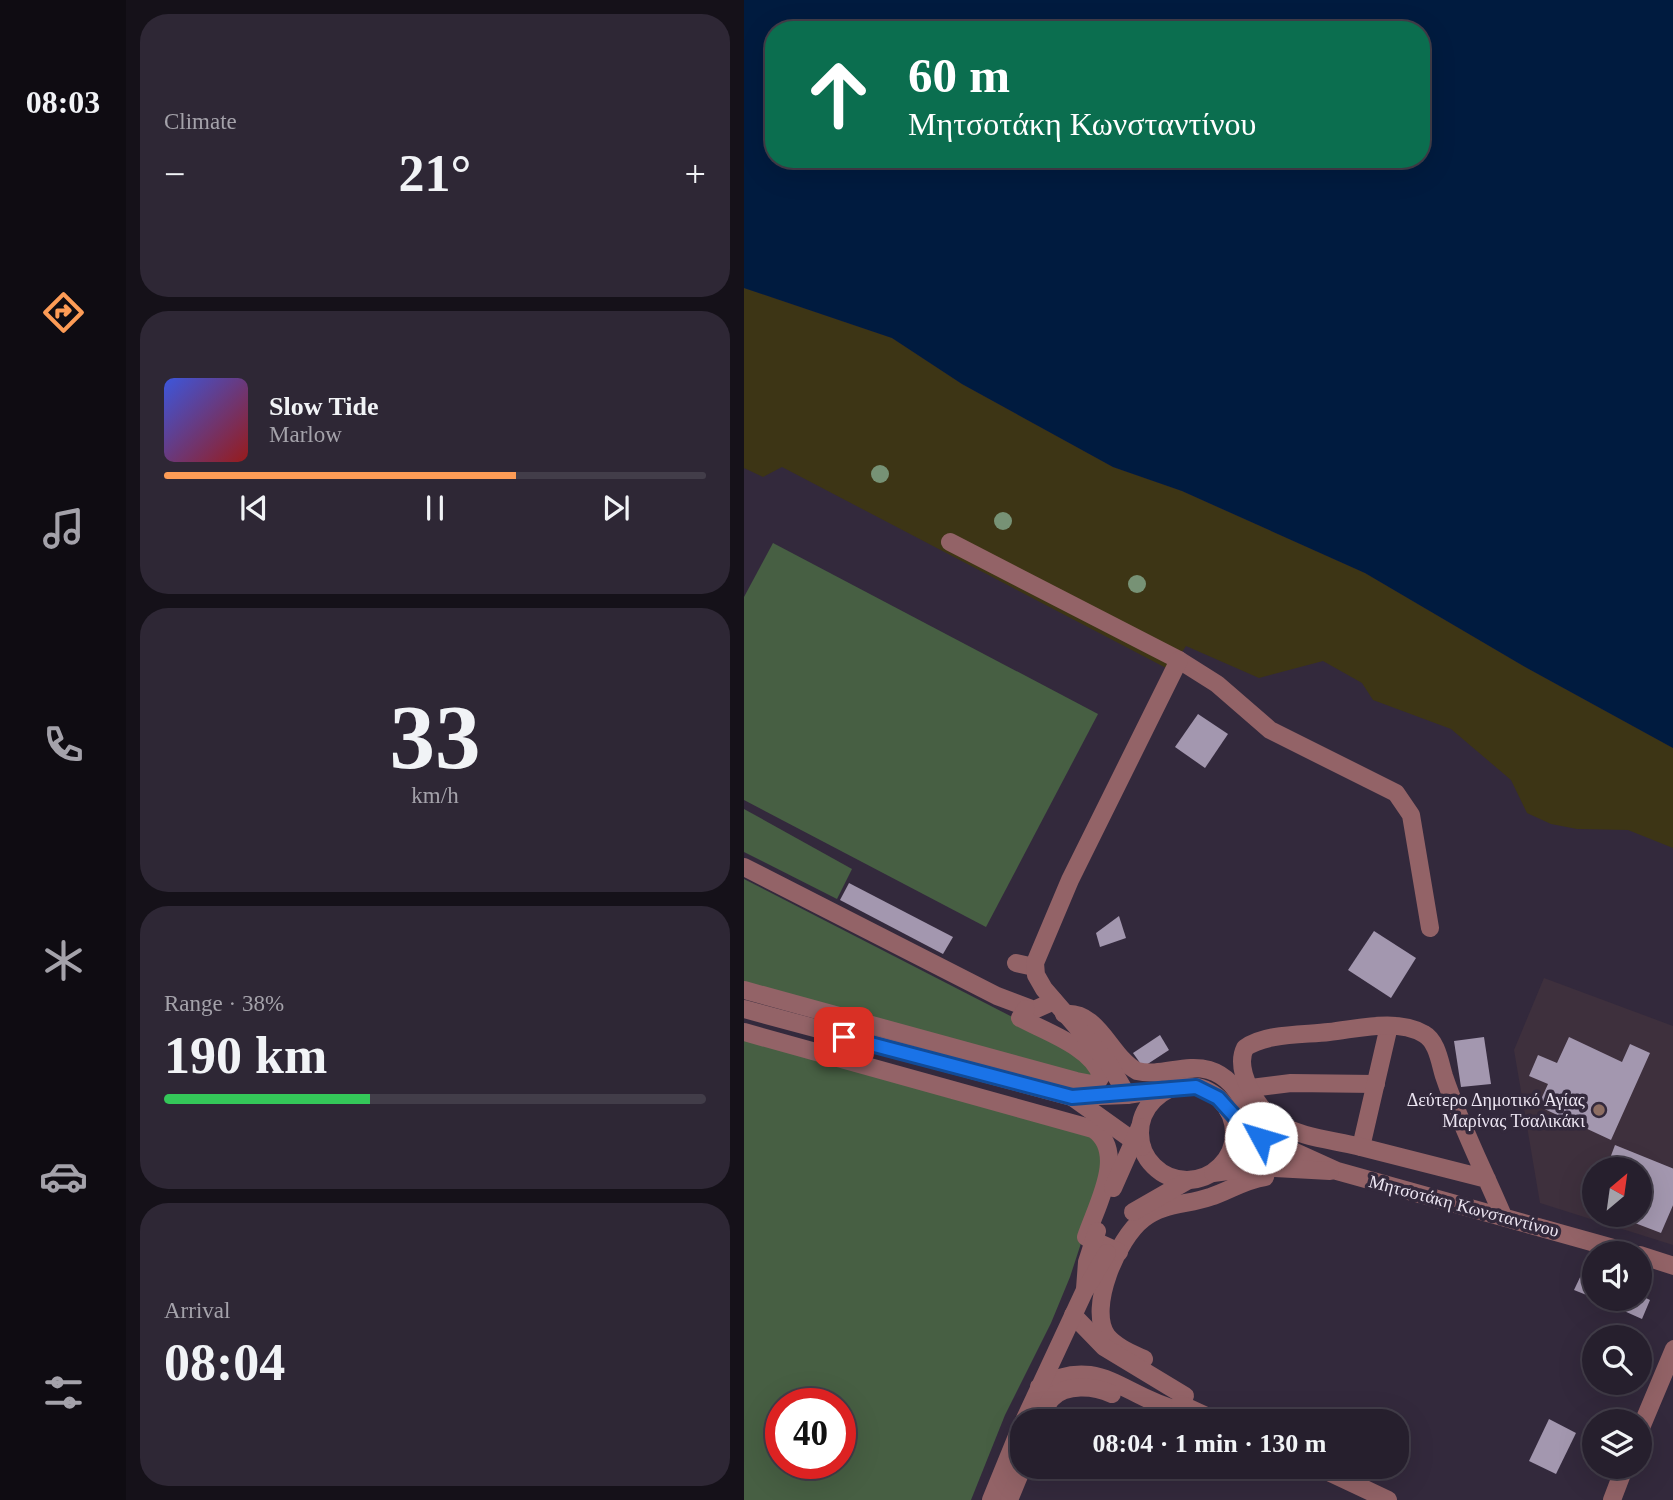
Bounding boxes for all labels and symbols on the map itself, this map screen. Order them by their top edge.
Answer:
pin [814,1007,874,1067]
place label: Δεύτερο Δημοτικό Αγίας Μαρίνας Τσαλικάκι [1407,1090,1585,1131]
position arrow [1224,1101,1298,1175]
marker: Δεύτερο Δημοτικό Αγίας Μαρίνας Τσαλικάκι [1591,1102,1607,1118]
north arrow [1582,1157,1652,1227]
street label: Μητσοτάκη Κωνσταντίνου [1367,1171,1561,1241]
speed limit sign: 40 [765,1388,856,1479]

